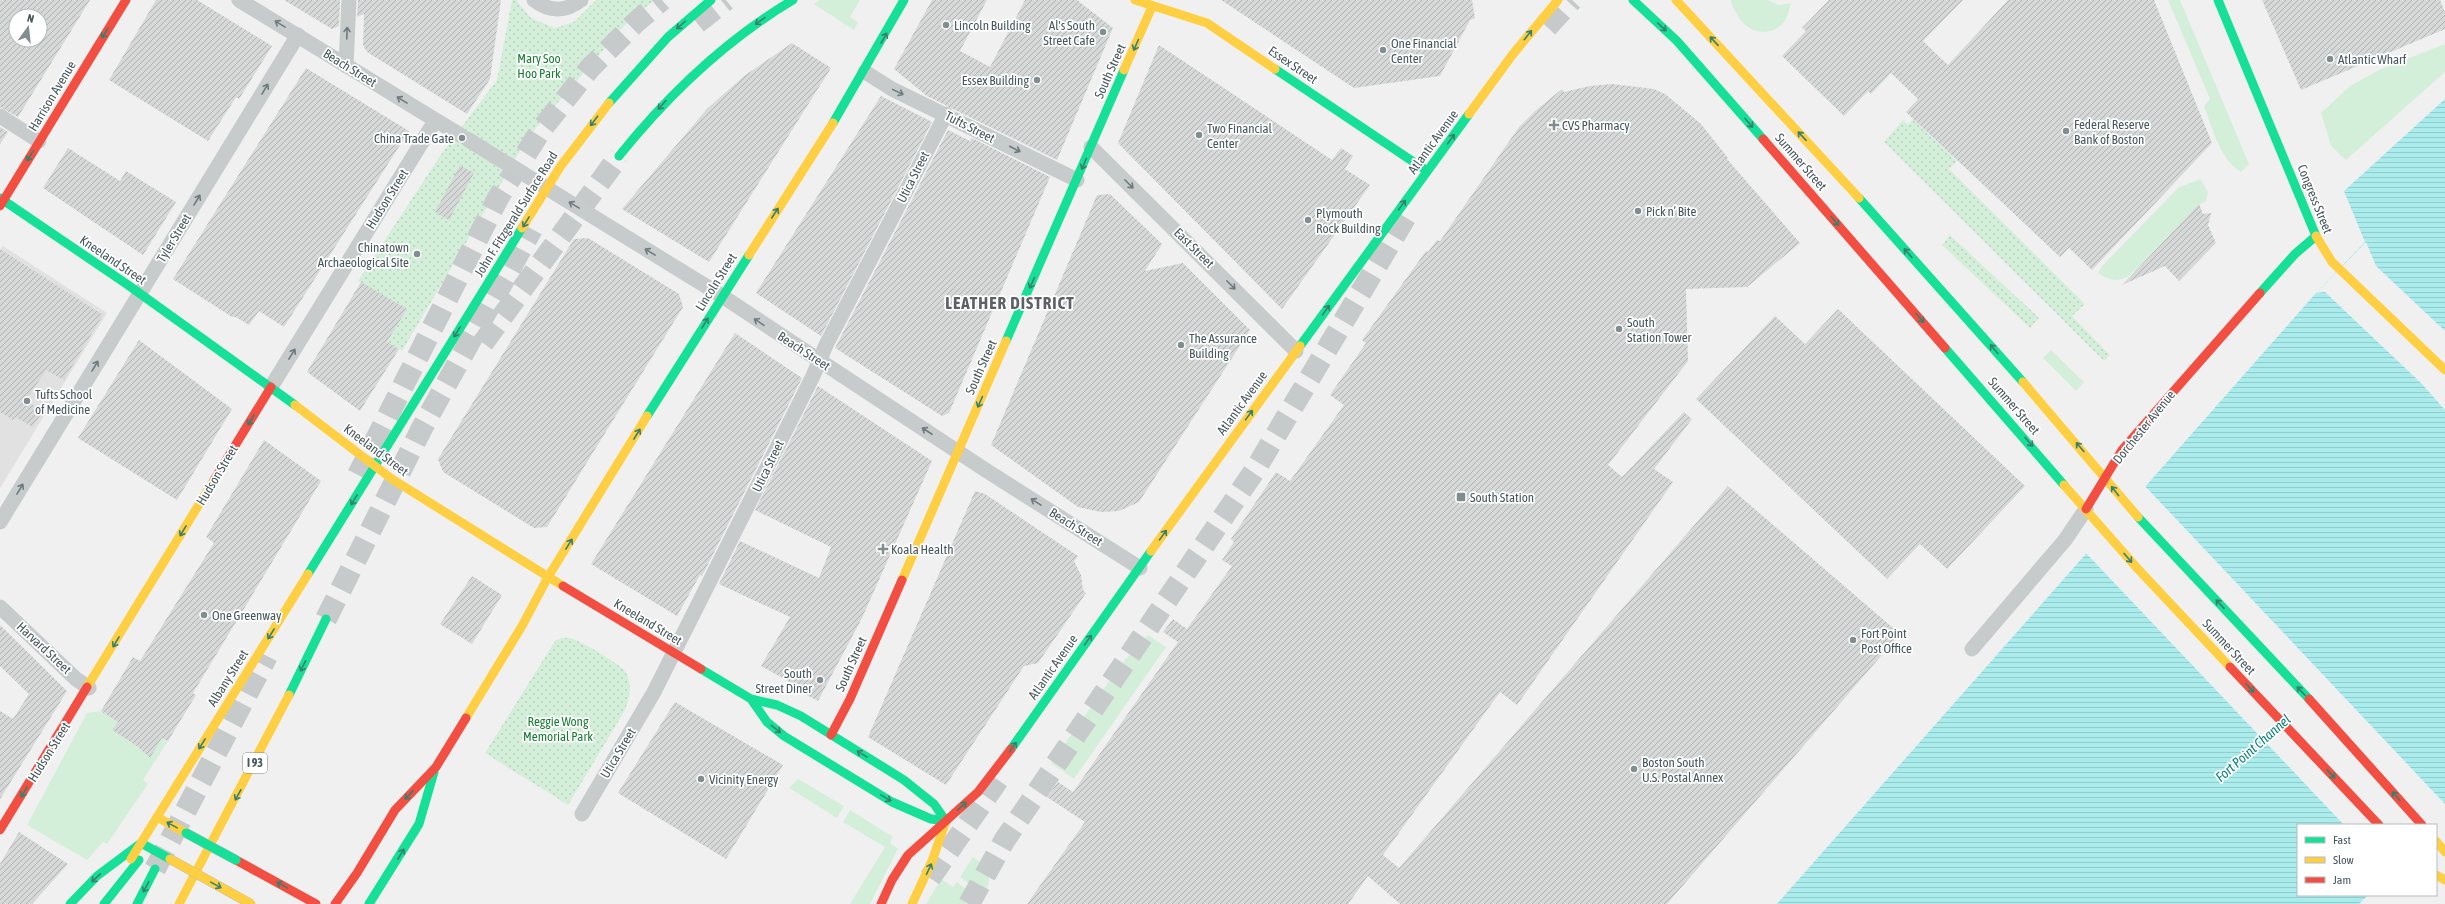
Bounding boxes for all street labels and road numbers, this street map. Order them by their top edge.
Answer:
street label: South Street [1091,41,1129,101]
street label: Essex Street [1266,43,1321,87]
street label: Beach Street [321,46,379,90]
street label: Harrison Avenue [25,58,79,134]
street label: Atlantic Avenue [1405,107,1461,177]
street label: Tufts Street [943,108,997,146]
street label: Summer Street [1772,130,1830,194]
street label: John F. Fitzgerald Surface Road [471,149,561,279]
street label: Utica Street [894,149,932,205]
street label: Congress Street [2294,162,2336,236]
street label: Hudson Street [363,166,411,232]
street label: Tyler Street [154,211,194,265]
street label: East Street [1171,225,1217,271]
street label: Kneeland Street [77,232,149,288]
street label: Lincoln Street [692,250,740,314]
street label: Beach Street [775,328,833,374]
street label: South Street [962,337,1000,397]
street label: Atlantic Avenue [1214,368,1270,438]
street label: Summer Street [1985,374,2043,438]
street label: Dorchester Avenue [2110,387,2178,467]
street label: Kneeland Street [341,421,411,479]
street label: Utica Street [749,438,787,494]
street label: Hudson Street [193,442,241,508]
street label: Beach Street [1047,505,1105,549]
street label: Kneeland Street [611,596,685,648]
street label: Summer Street [2199,616,2259,678]
street label: Harvard Street [14,619,75,677]
street label: Atlantic Avenue [1025,632,1081,702]
street label: South Street [832,634,870,694]
street label: Albany Street [205,647,251,709]
street label: Hudson Street [25,719,73,785]
street label: Utica Street [597,725,639,781]
road number: I 93 [243,753,267,773]

